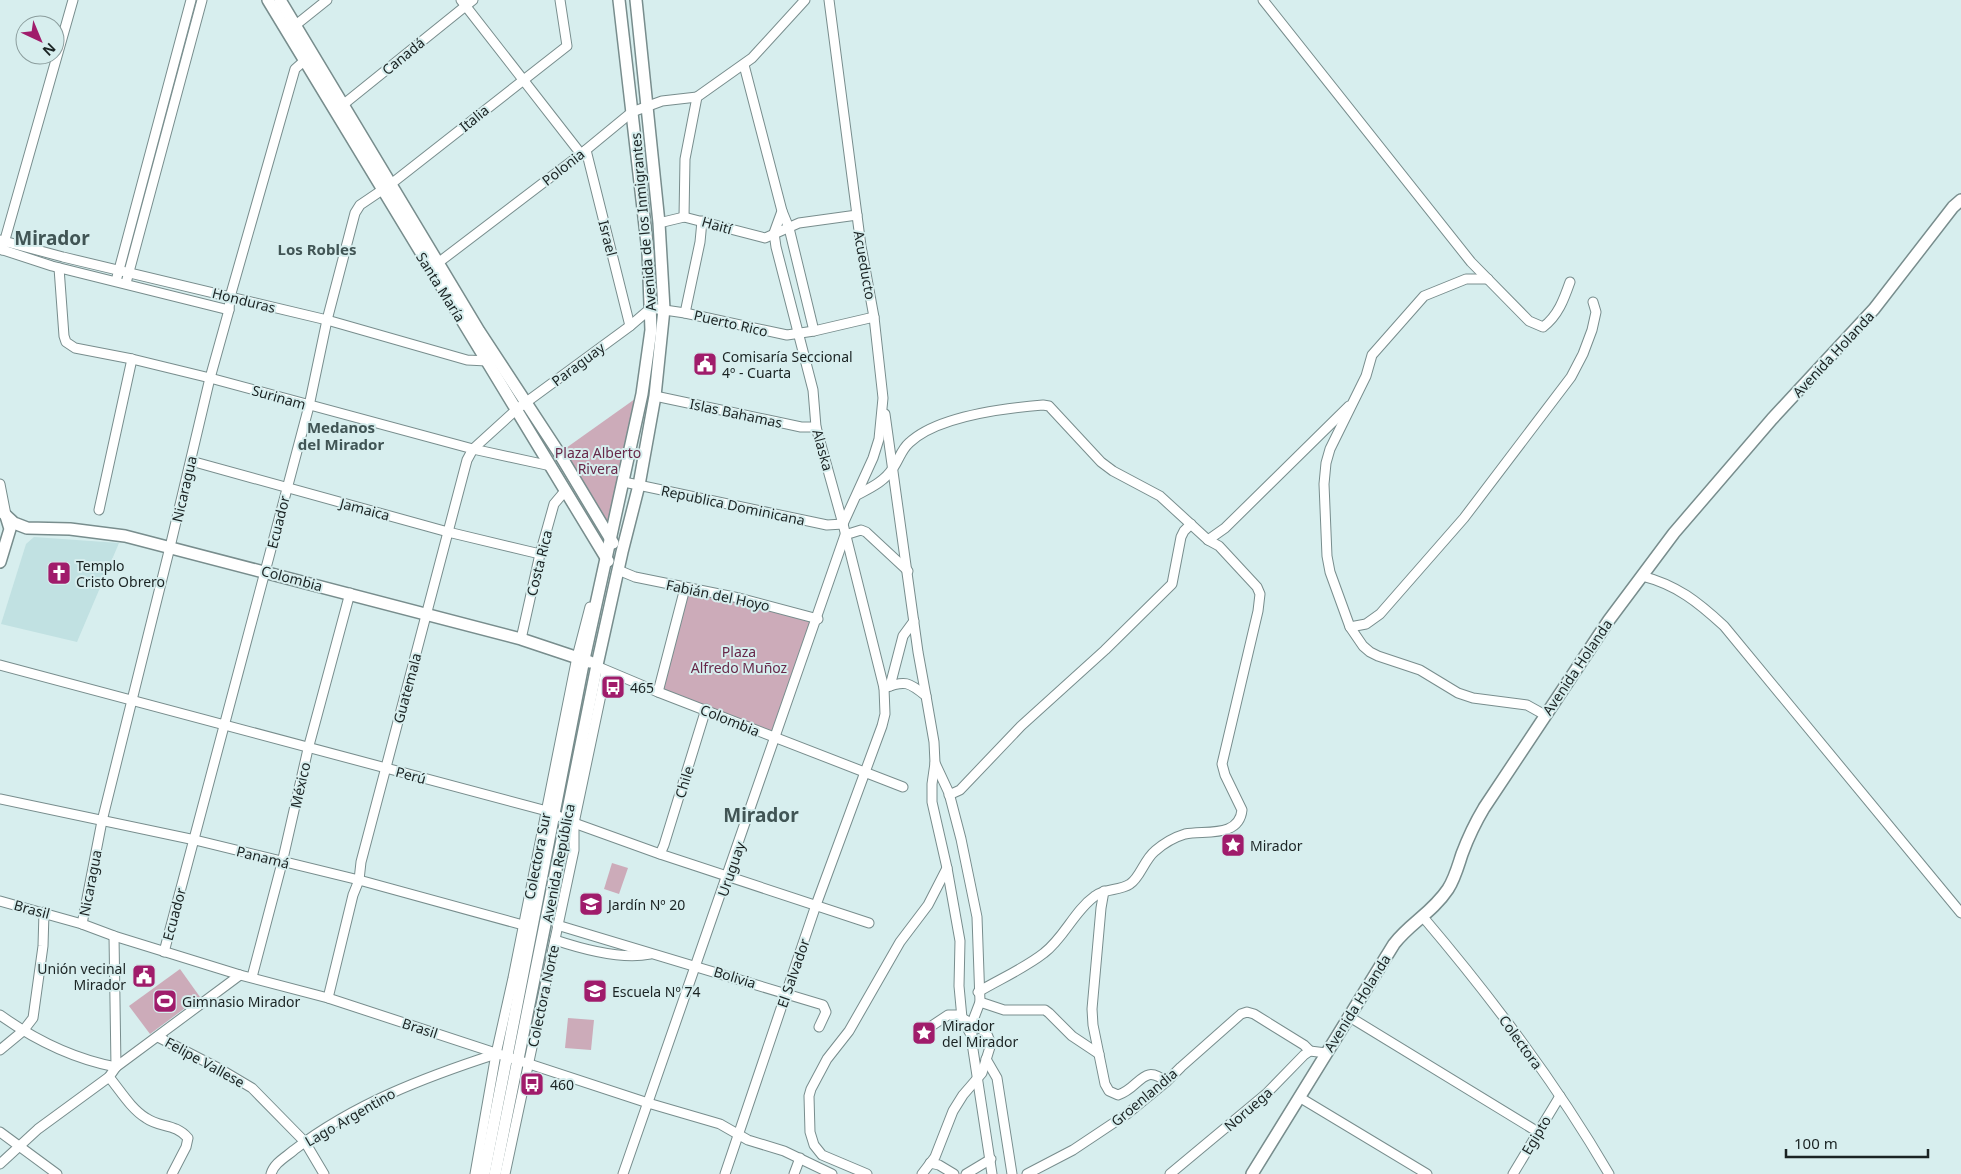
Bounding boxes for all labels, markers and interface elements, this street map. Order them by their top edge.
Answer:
north arrow [15,15,65,65]
street label: Canadá [378,33,428,79]
text: N [39,39,60,61]
street label: Italia [455,100,493,136]
street label: Avenida de los Inmigrantes [626,132,660,312]
street label: Polonia [538,144,588,190]
street label: Haití [700,212,735,238]
street label: Israel [594,218,622,258]
district label: Mirador [14,225,90,251]
street label: Acueducto [850,229,880,301]
district label: Los Robles [278,239,356,259]
street label: Santa María [412,249,470,325]
street label: Honduras [210,283,278,317]
street label: Puerto Rico [692,305,770,341]
street label: Avenida Holanda [1788,307,1878,401]
street label: Paraguay [548,337,609,390]
place label: Comisaría Seccional 4º - Cuarta [722,347,853,382]
public building icon: Comisaría Seccional 4º - Cuarta [692,351,718,377]
street label: Surinam [250,380,308,414]
street label: Islas Bahamas [688,394,784,432]
district label: Medanos del Mirador [298,417,384,454]
street label: Alaska [808,427,838,473]
park label: Plaza Alberto Rivera [555,443,641,478]
street label: Nicaragua [167,454,201,524]
street label: Republica Dominicana [659,480,807,530]
street label: Ecuador [262,493,294,550]
street label: Jamaica [336,493,392,525]
street label: Costa Rica [522,528,556,598]
place label: Templo Cristo Obrero [76,556,165,591]
church icon: Templo Cristo Obrero [46,560,72,586]
street label: Colombia [259,561,325,595]
street label: Fabián del Hoyo [664,575,772,615]
street label: Avenida Holanda [1538,615,1616,719]
park label: Plaza Alfredo Muñoz [691,642,788,677]
street label: Guatemala [388,651,426,725]
bus stop icon: 465 [600,674,626,700]
place label: 465 [630,678,654,697]
street label: Colombia [697,699,763,741]
street label: México [286,760,314,810]
street label: Perú [394,762,428,788]
street label: Chile [670,764,698,800]
street label: Avenida República [537,802,579,924]
district label: Mirador [723,802,799,828]
street label: Colectora Sur [519,811,555,901]
place icon: Mirador [1220,832,1246,858]
place label: Mirador [1250,836,1303,855]
street label: Uruguay [713,838,750,899]
street label: Panamá [235,841,291,873]
street label: Nicaragua [74,848,106,918]
street label: Ecuador [158,885,190,942]
school or university icon: Jardín Nº 20 [578,891,604,917]
street label: Brasil [12,895,52,923]
place label: Jardín Nº 20 [606,895,685,914]
street label: El Salvador [772,936,814,1010]
street label: Colectora Norte [523,943,563,1049]
street label: Avenida Holanda [1319,951,1395,1055]
place label: Unión vecinal Mirador [37,959,126,994]
street label: Bolivia [711,962,759,992]
public building icon: Unión vecinal Mirador [131,963,157,989]
school or university icon: Escuela Nº 74 [582,978,608,1004]
place label: Escuela Nº 74 [612,982,700,1001]
sports icon: Gimnasio Mirador [152,988,178,1014]
place label: Gimnasio Mirador [182,992,301,1011]
street label: Colectora [1495,1011,1547,1073]
street label: Brasil [400,1013,440,1043]
place label: Mirador del Mirador [942,1016,1019,1051]
place icon: Mirador del Mirador [911,1020,937,1046]
street label: Felipe Vallese [162,1032,248,1092]
street label: Groenlandia [1107,1064,1181,1130]
bus stop icon: 460 [519,1071,545,1097]
place label: 460 [550,1075,574,1094]
street label: Lago Argentino [301,1083,399,1151]
street label: Noruega [1220,1083,1276,1135]
street label: Egipto [1517,1112,1555,1158]
scale bar [1786,1126,1928,1158]
text: 100 m [1794,1133,1838,1153]

